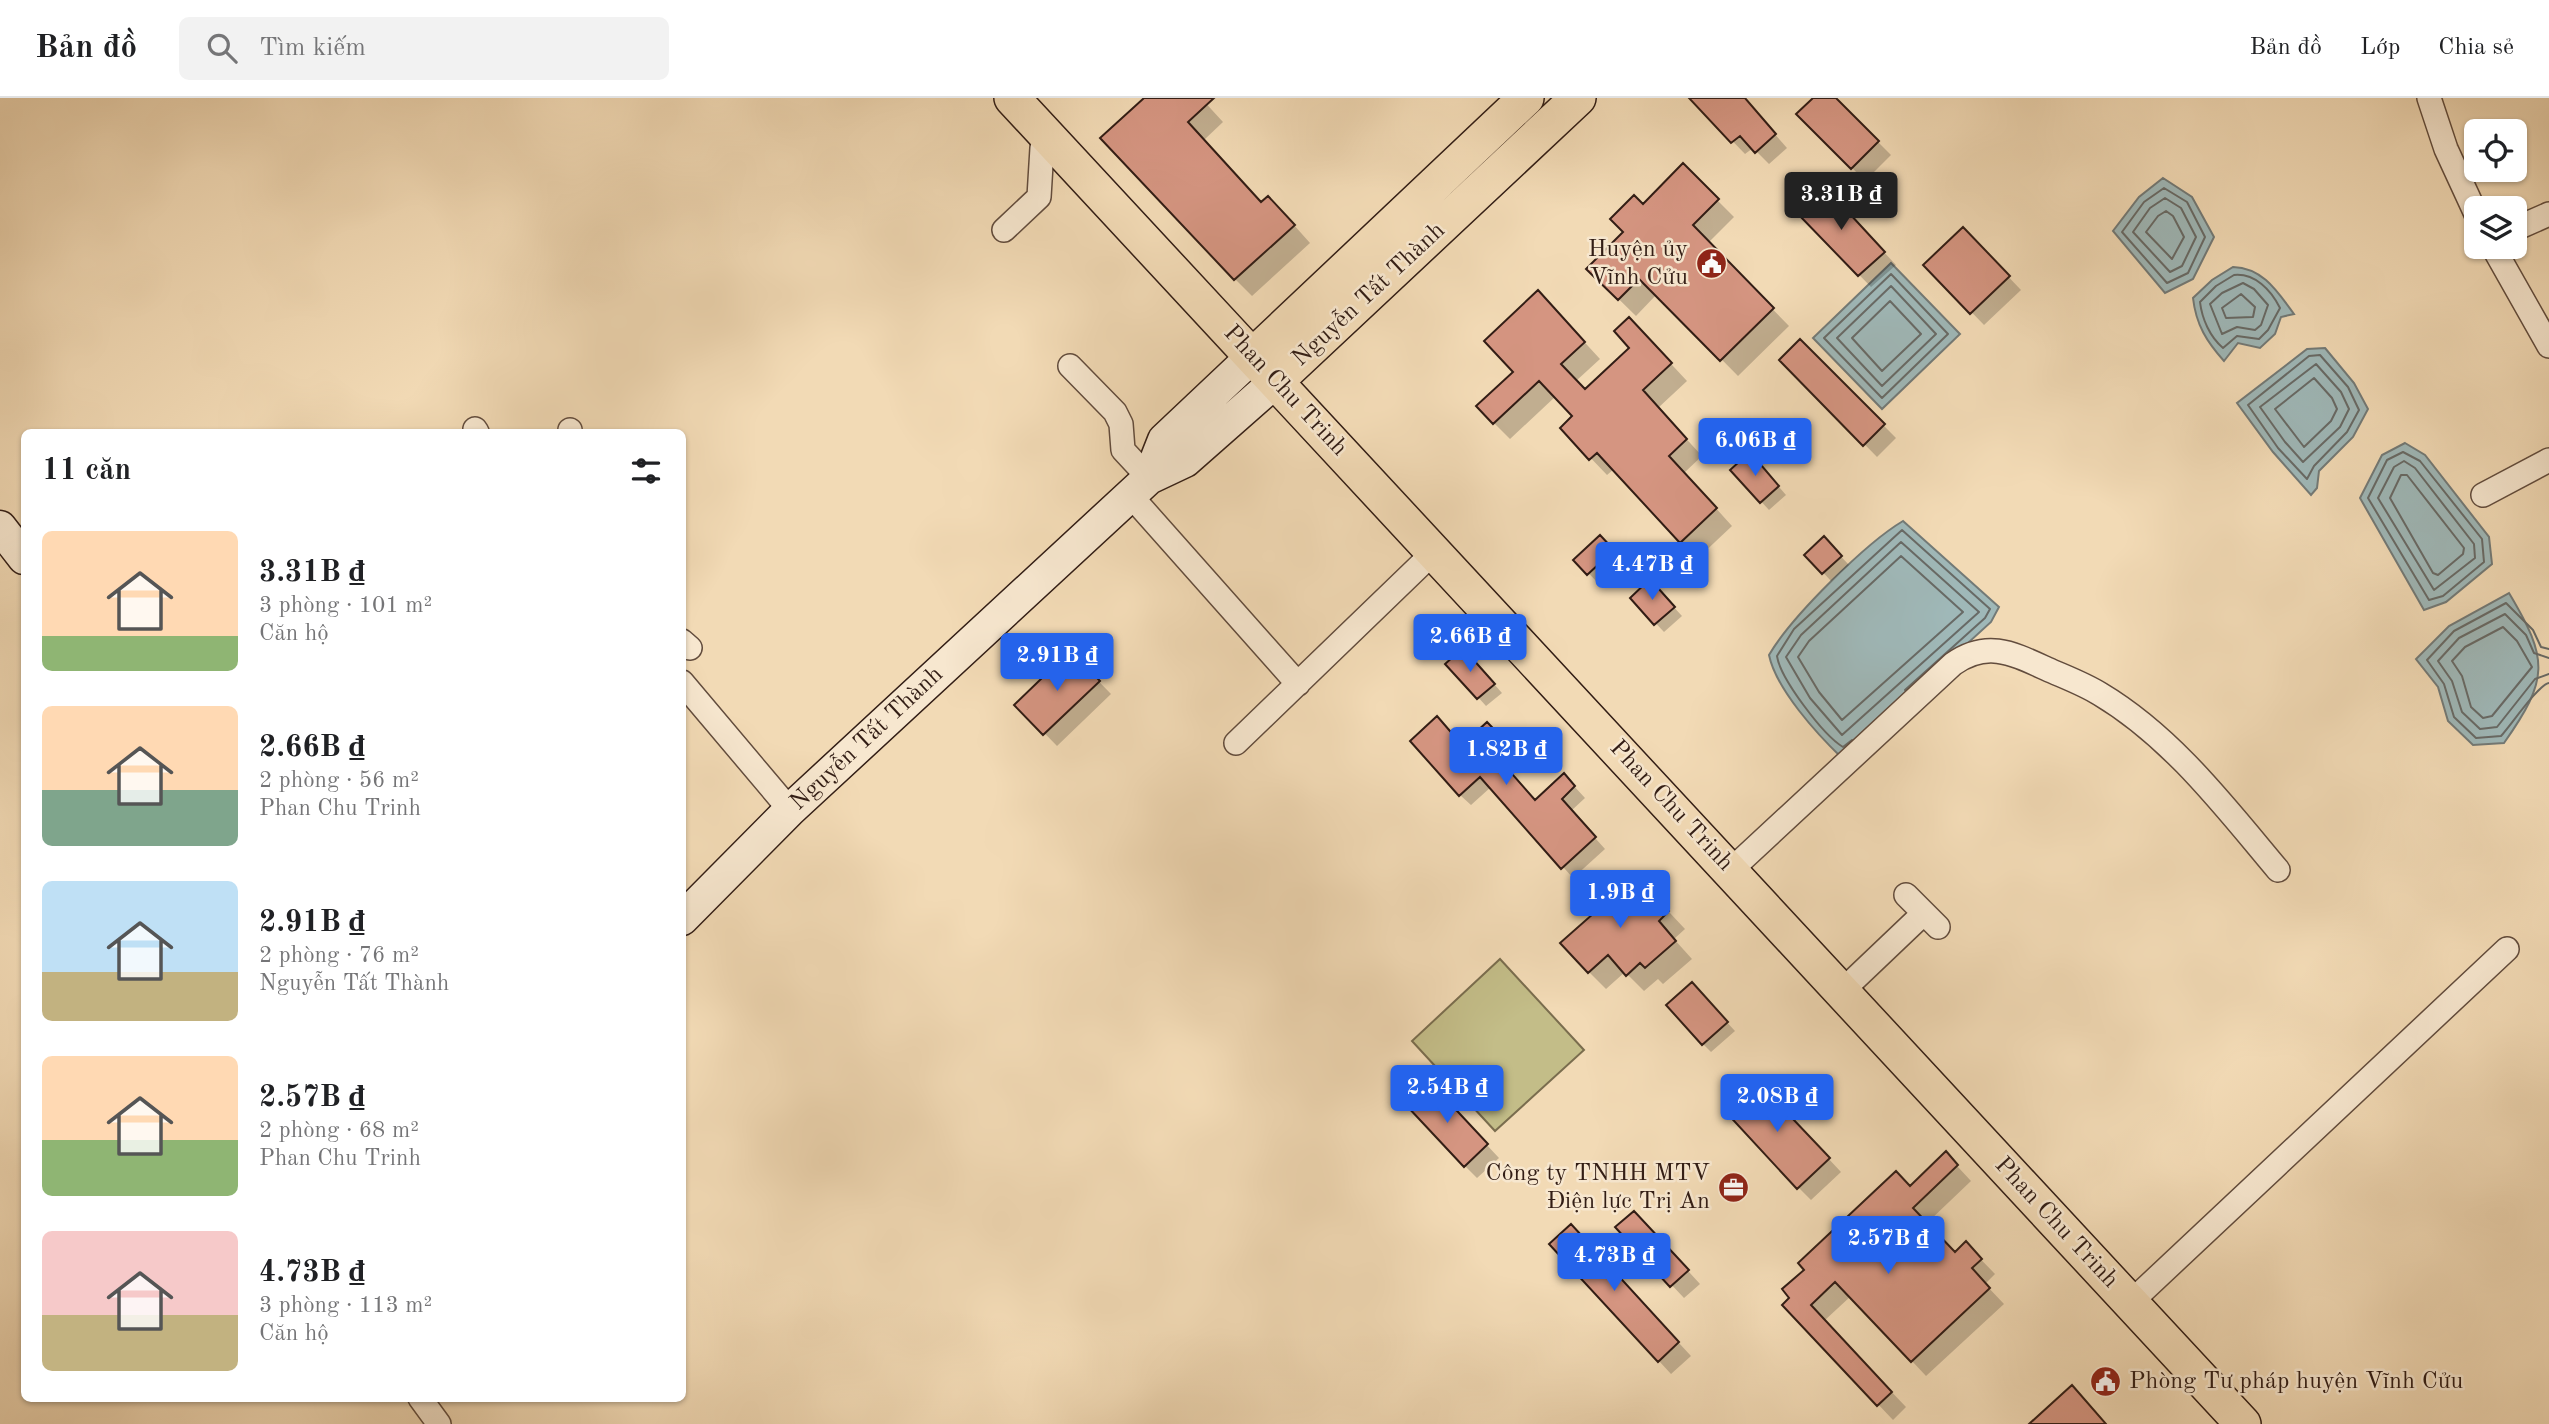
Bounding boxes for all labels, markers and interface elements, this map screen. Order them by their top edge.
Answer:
search box [179,17,669,80]
icon: search [203,29,241,67]
text: Bản đồ [35,32,137,65]
text: Tìm kiếm [259,35,366,61]
text: Bản đồ [2249,36,2322,60]
text: Lớp [2360,36,2400,60]
text: Chia sẻ [2438,36,2514,60]
map controls [2464,119,2527,259]
button: locate [2464,119,2527,182]
pin: 3.31B ₫ [1776,172,1906,232]
text: 3.31B ₫ [1800,183,1882,206]
button: layers [2464,196,2527,259]
street label: Nguyễn Tất Thành [1287,217,1450,372]
place label: Huyện ủy Vĩnh Cửu [1588,238,1688,290]
public building icon: Huyện ủy Vĩnh Cửu [1694,247,1728,281]
street label: Phan Chu Trinh [1219,321,1351,461]
pin: 6.06B ₫ [1690,418,1820,478]
text: 6.06B ₫ [1714,429,1796,452]
icon: filters [627,452,665,490]
text: 11 căn [42,456,131,486]
pin: 4.47B ₫ [1587,542,1717,602]
text: 4.47B ₫ [1611,553,1693,576]
text: 3.31B ₫ [259,558,365,588]
icon: home [98,559,182,643]
text: 3 phòng · 101 m² [259,594,432,617]
pin: 2.66B ₫ [1405,614,1535,674]
text: Căn hộ [259,622,329,645]
text: 2.66B ₫ [1429,625,1511,648]
pin: 2.91B ₫ [992,634,1122,693]
text: 2.91B ₫ [1016,644,1098,667]
street label: Nguyễn Tất Thành [785,661,948,816]
pin: 1.82B ₫ [1441,728,1571,787]
text: 2.66B ₫ [259,733,365,763]
icon: home [98,734,182,818]
street label: Phan Chu Trinh [1605,736,1737,876]
text: 1.82B ₫ [1465,738,1547,761]
text: 2 phòng · 56 m² [259,769,419,792]
text: Phan Chu Trinh [259,797,421,820]
pin: 1.9B ₫ [1563,870,1677,930]
text: 1.9B ₫ [1586,881,1654,904]
text: 2.91B ₫ [259,908,365,938]
icon: home [98,909,182,993]
text: 2 phòng · 76 m² [259,944,419,967]
text: Nguyễn Tất Thành [259,972,449,995]
pin: 2.54B ₫ [1382,1066,1512,1125]
pin: 2.08B ₫ [1712,1074,1842,1134]
text: 2.54B ₫ [1406,1076,1488,1099]
text: 2.57B ₫ [259,1083,365,1113]
icon: home [98,1084,182,1168]
text: 2.08B ₫ [1736,1085,1818,1108]
text: 2 phòng · 68 m² [259,1119,419,1142]
text: Phan Chu Trinh [259,1147,421,1170]
street label: Phan Chu Trinh [1990,1153,2122,1293]
place label: Công ty TNHH MTV Điện lực Trị An [1486,1162,1710,1214]
office icon: Công ty TNHH MTV Điện lực Trị An [1716,1171,1750,1205]
pin: 2.57B ₫ [1823,1216,1953,1276]
text: 2.57B ₫ [1847,1227,1929,1250]
pin: 4.73B ₫ [1549,1234,1679,1293]
text: 4.73B ₫ [1573,1244,1655,1267]
text: 4.73B ₫ [259,1258,365,1288]
icon: home [98,1259,182,1343]
text: 3 phòng · 113 m² [259,1294,432,1317]
text: Căn hộ [259,1322,329,1345]
public building icon: Phòng Tư pháp huyện Vĩnh Cửu [2089,1365,2123,1399]
place label: Phòng Tư pháp huyện Vĩnh Cửu [2129,1370,2464,1394]

